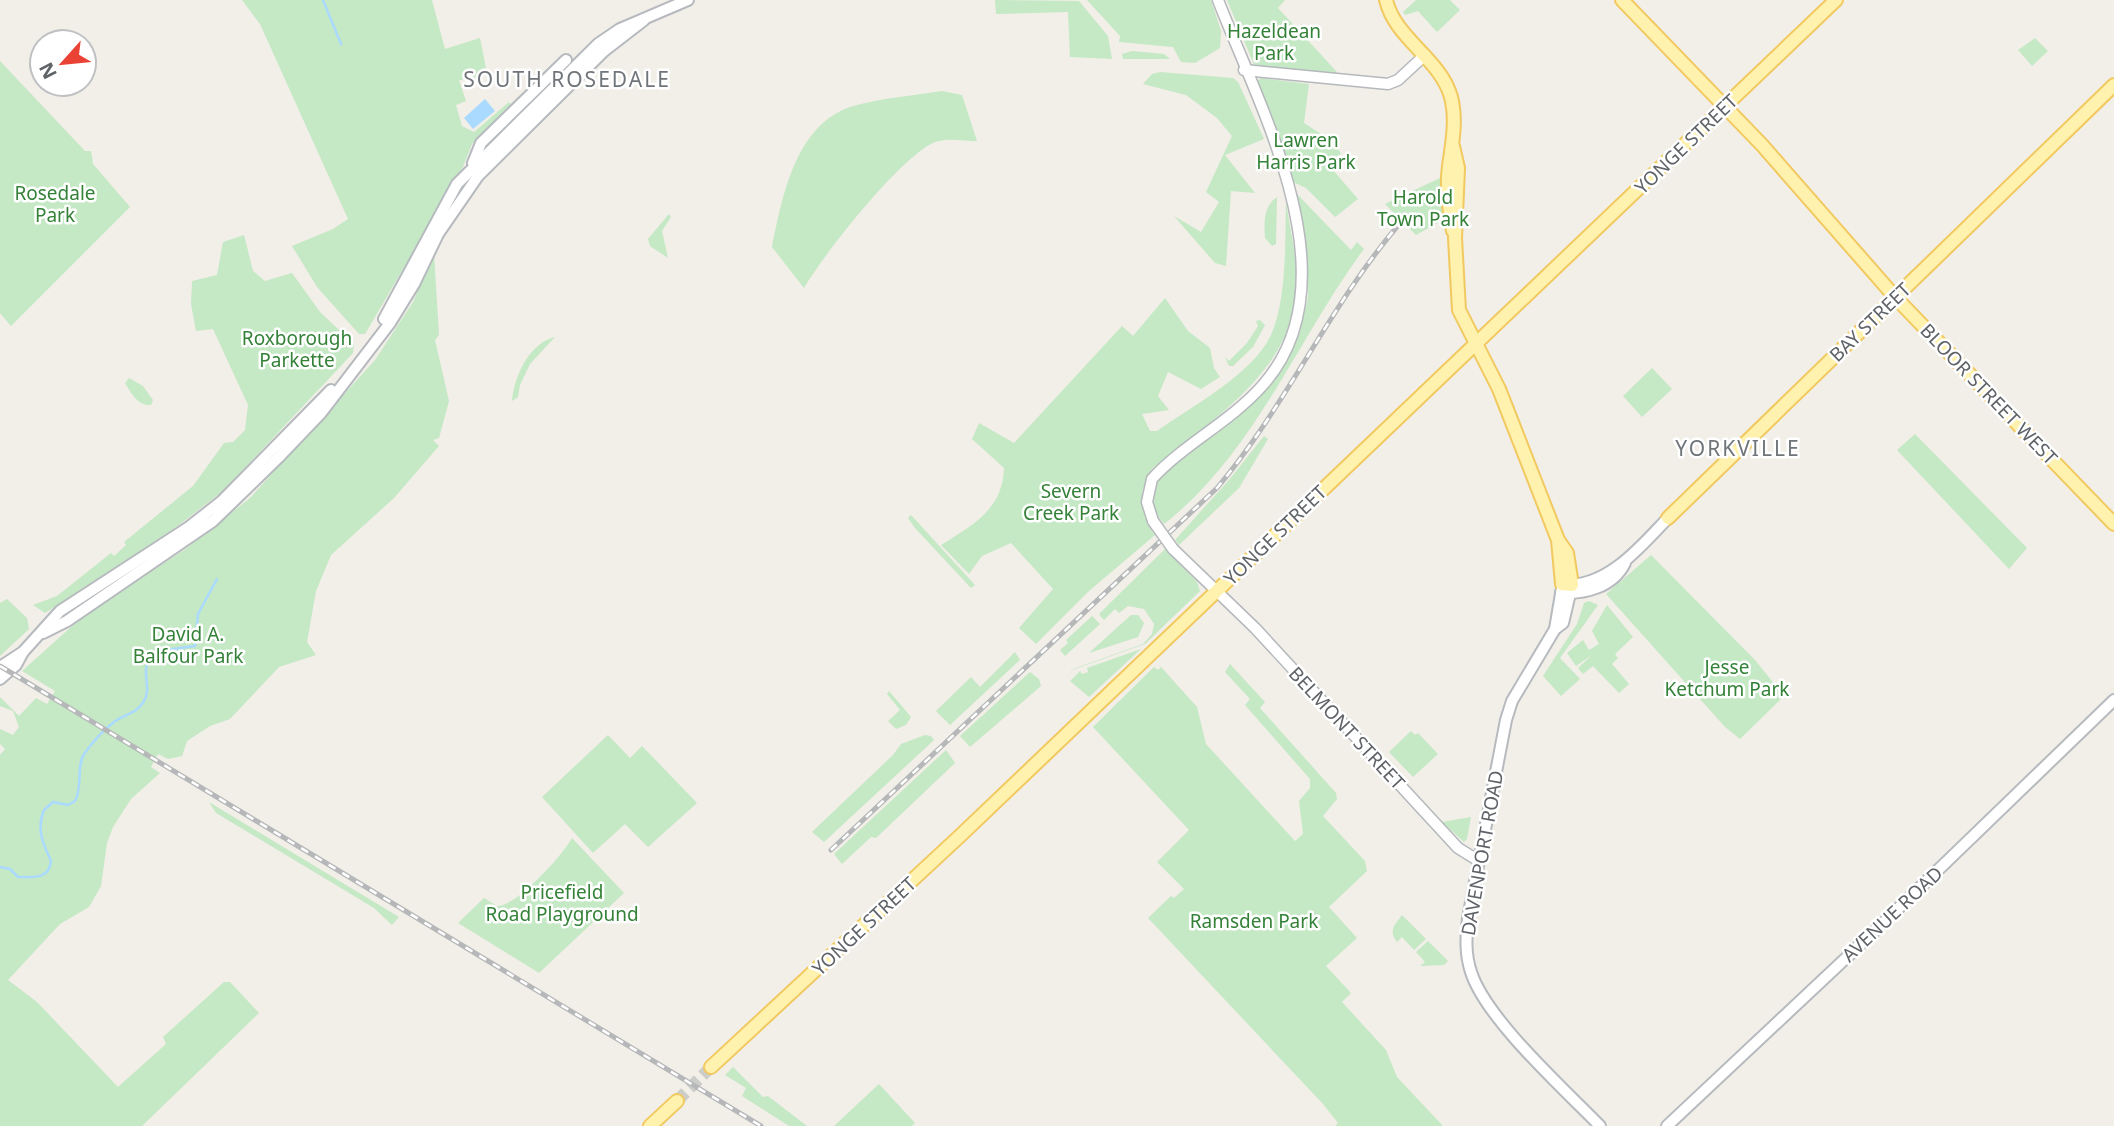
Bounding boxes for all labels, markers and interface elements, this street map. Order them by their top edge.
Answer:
park label: Hazeldean Park [1227,18,1321,66]
north arrow [28,28,98,98]
text: N [33,58,63,84]
district label: SOUTH ROSEDALE [463,65,671,93]
street label: YONGE STREET [1629,88,1743,200]
park label: Lawren Harris Park [1256,127,1356,175]
park label: Rosedale Park [14,180,96,228]
park label: Harold Town Park [1377,184,1469,232]
street label: BAY STREET [1824,276,1917,367]
street label: BLOOR STREET WEST [1915,318,2064,471]
park label: Roxborough Parkette [242,325,352,373]
district label: YORKVILLE [1675,434,1801,462]
park label: Severn Creek Park [1023,478,1119,526]
street label: YONGE STREET [1218,479,1332,591]
park label: David A. Balfour Park [133,621,243,669]
park label: Jesse Ketchum Park [1665,654,1789,702]
street label: BELMONT STREET [1283,661,1411,795]
street label: DAVENPORT ROAD [1455,768,1509,938]
street label: AVENUE ROAD [1836,860,1948,968]
street label: YONGE STREET [806,871,922,981]
park label: Pricefield Road Playground [485,879,639,927]
park label: Ramsden Park [1190,908,1318,934]

